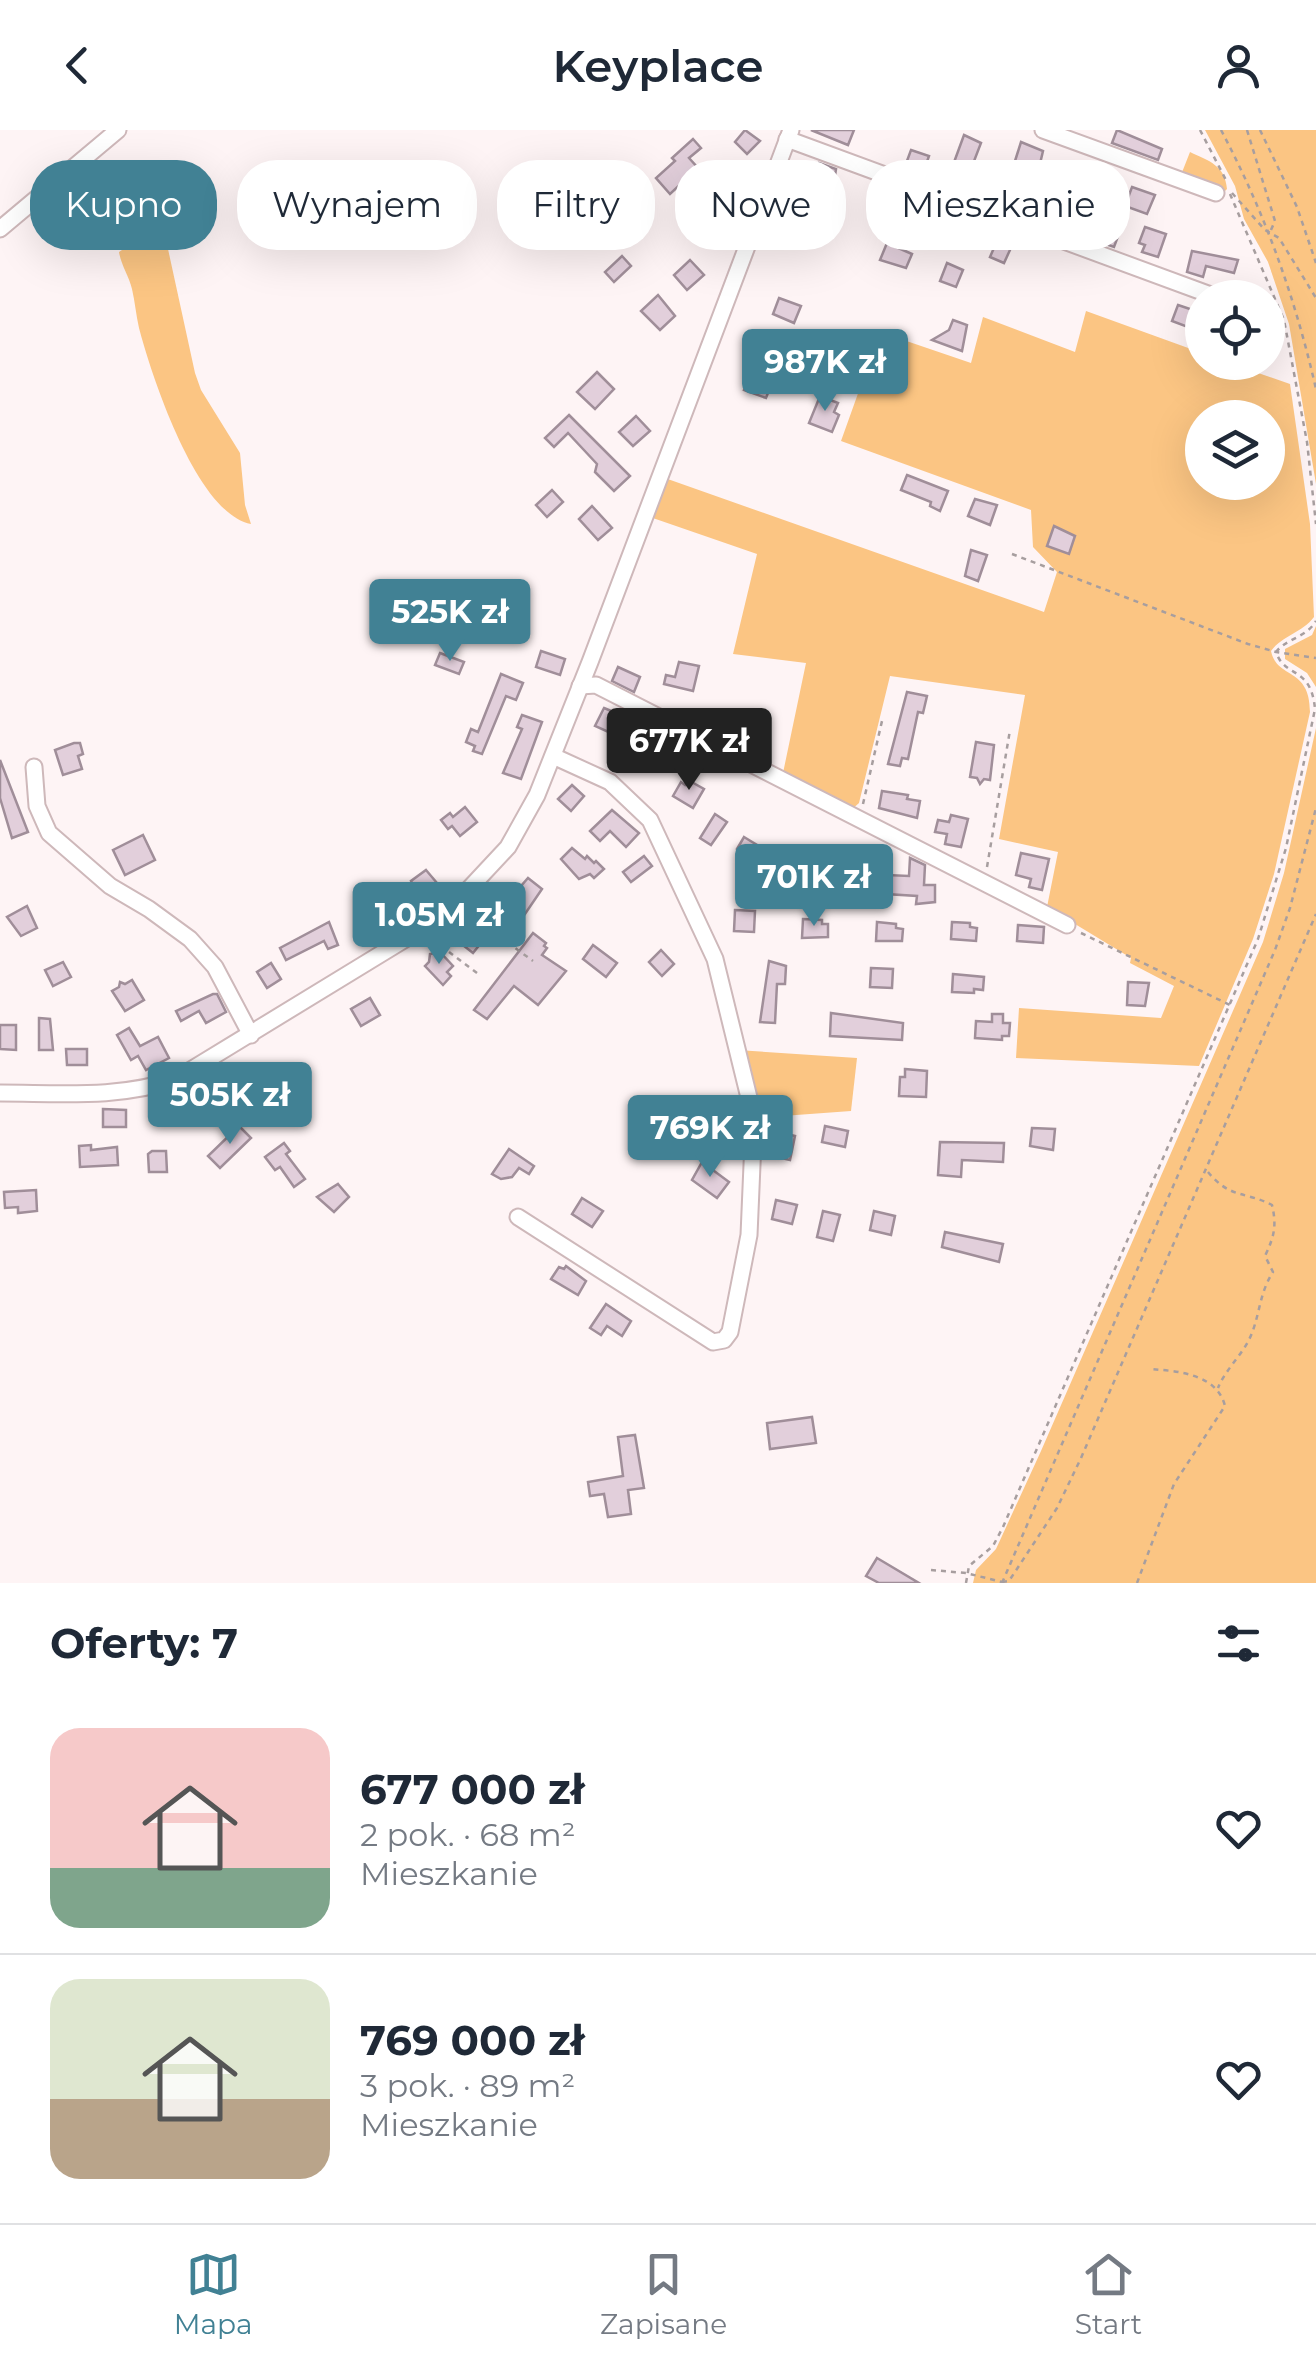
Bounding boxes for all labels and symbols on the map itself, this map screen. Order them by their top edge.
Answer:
pin: 987K zł [733,329,917,414]
pin: 525K zł [358,579,542,664]
pin: 677K zł [597,708,781,793]
pin: 701K zł [722,844,906,929]
pin: 1.05M zł [336,882,542,967]
pin: 505K zł [138,1062,322,1147]
pin: 769K zł [618,1095,802,1180]

